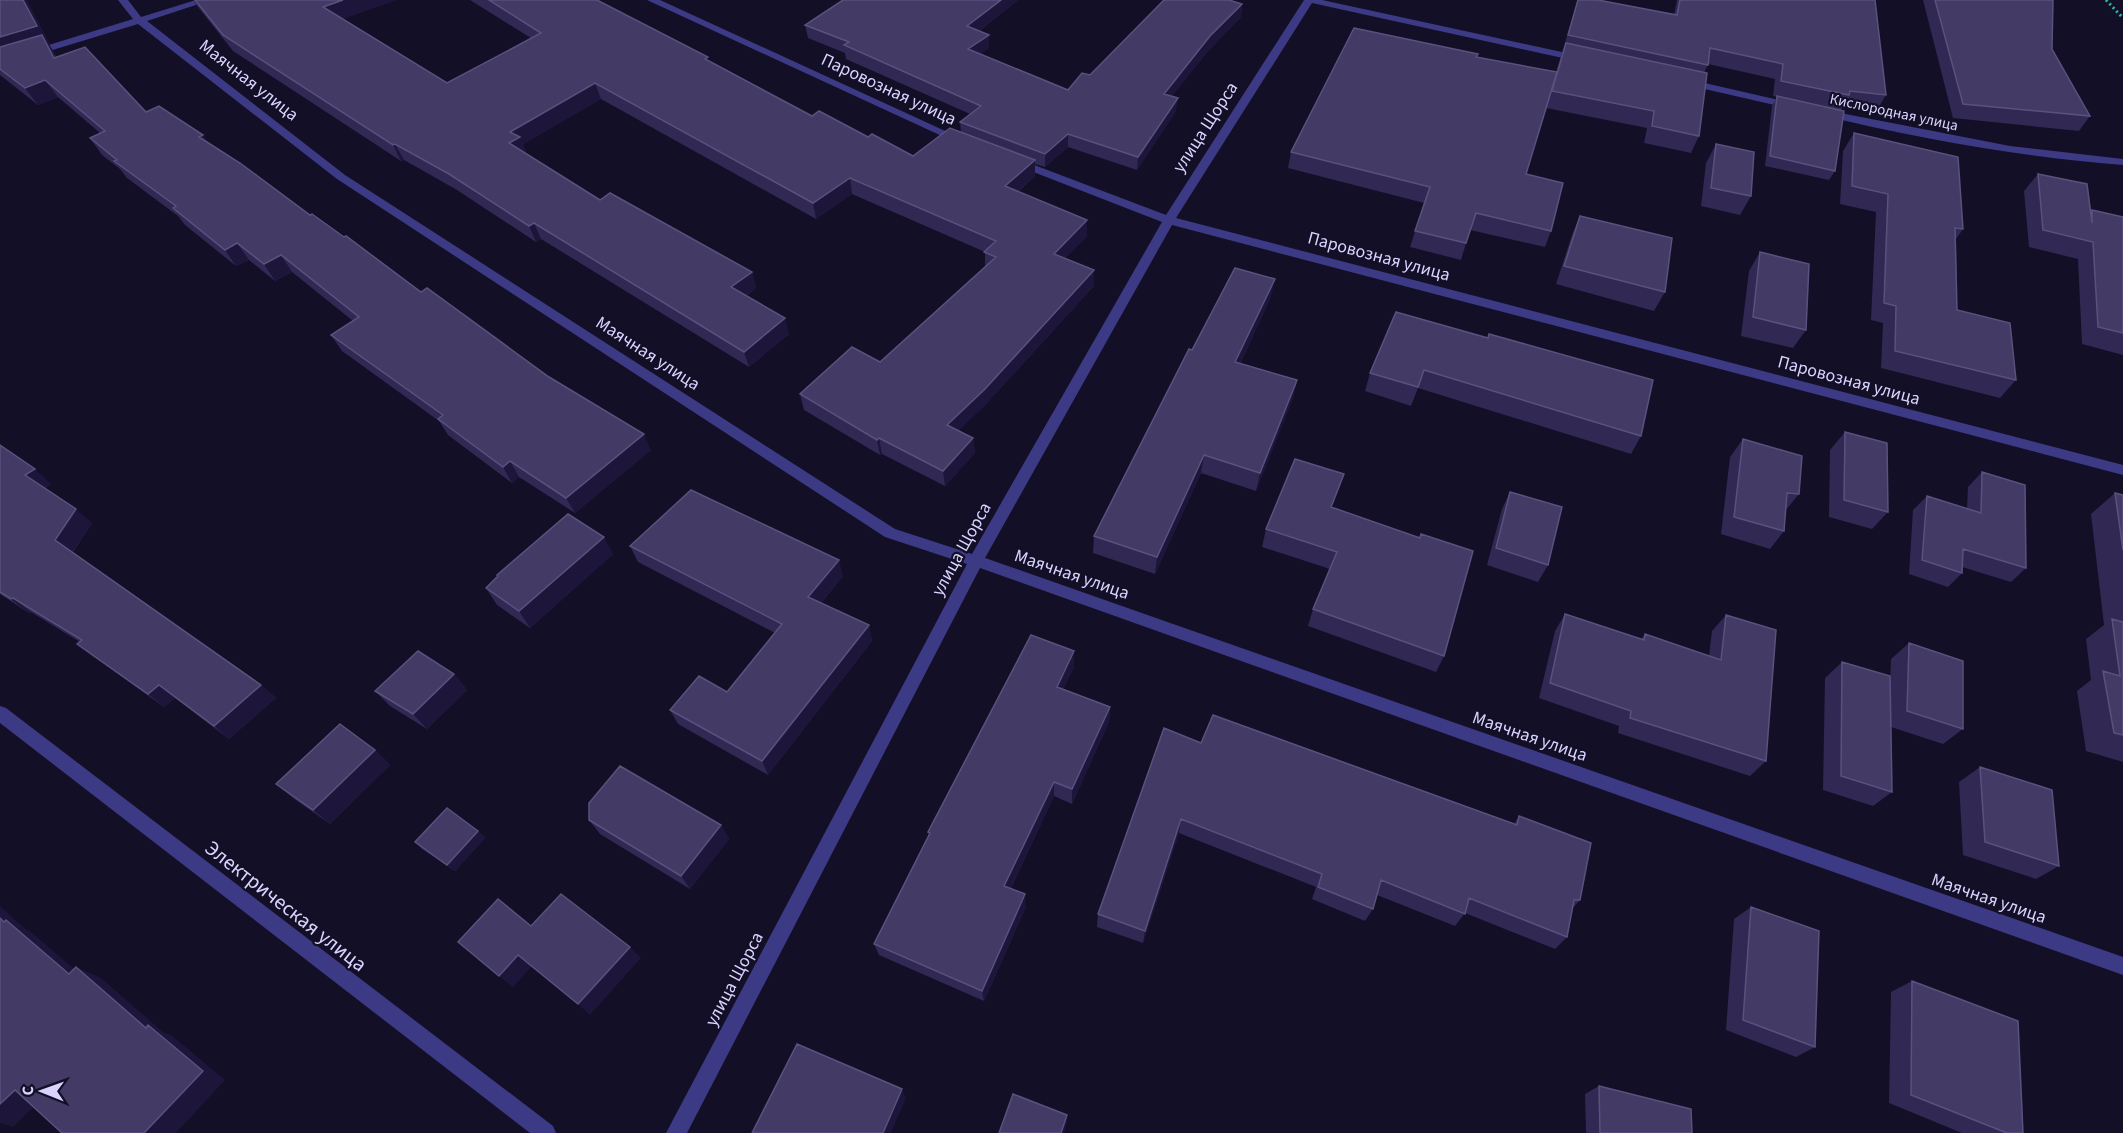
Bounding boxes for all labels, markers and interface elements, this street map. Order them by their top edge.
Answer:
street label: Маячная улица [194,34,304,127]
street label: Паровозная улица [817,47,960,132]
street label: улица Щорса [1167,77,1244,178]
street label: Кислородная улица [1828,89,1960,136]
street label: Паровозная улица [1305,225,1453,288]
street label: Маячная улица [591,310,705,397]
street label: Паровозная улица [1775,349,1923,412]
street label: улица Щорса [925,498,997,601]
street label: Маячная улица [1011,543,1133,606]
street label: Маячная улица [1469,705,1591,768]
street label: Электрическая улица [199,833,373,979]
street label: Маячная улица [1928,867,2050,930]
street label: улица Щорса [699,928,770,1031]
north arrow [12,1061,72,1121]
text: С [17,1086,39,1096]

